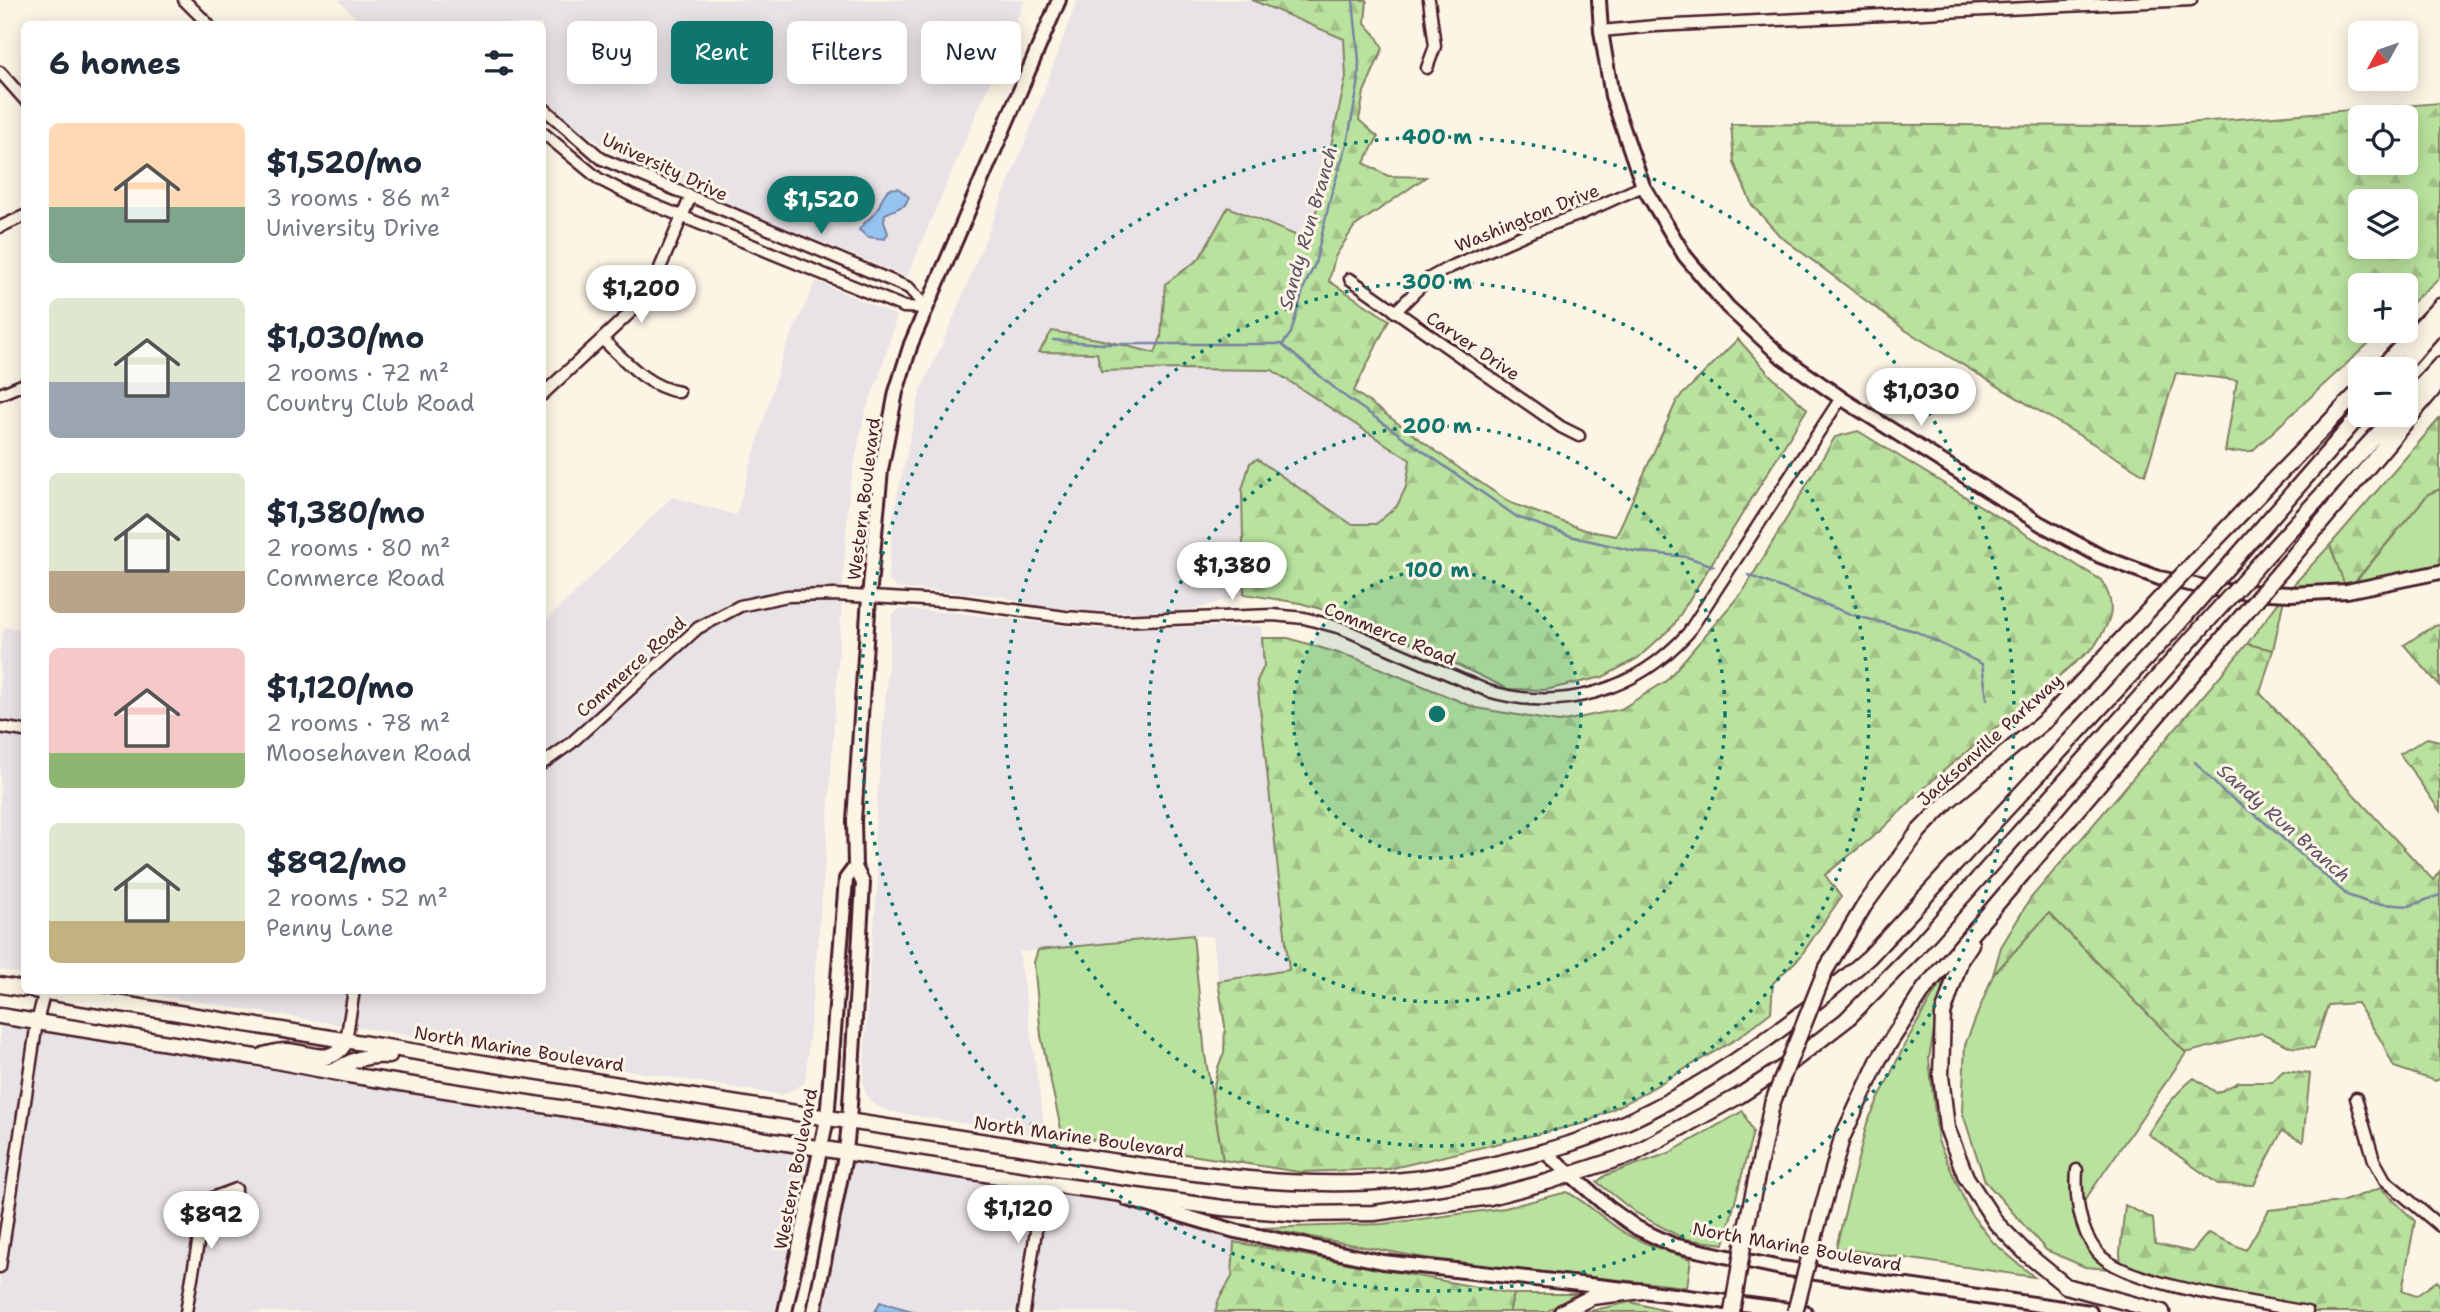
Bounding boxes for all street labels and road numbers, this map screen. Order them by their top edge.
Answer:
street label: University Drive [598,127,732,207]
street label: Washington Drive [1451,178,1603,258]
street label: Carver Drive [1421,306,1525,386]
street label: Western Boulevard [842,416,886,582]
street label: Commerce Road [1321,597,1459,671]
street label: Commerce Road [571,611,691,723]
street label: Jacksonville Parkway [1912,668,2068,812]
street label: North Marine Boulevard [413,1021,625,1077]
street label: Western Boulevard [769,1086,823,1252]
street label: North Marine Boulevard [972,1110,1186,1164]
street label: North Marine Boulevard [1691,1217,1903,1277]

